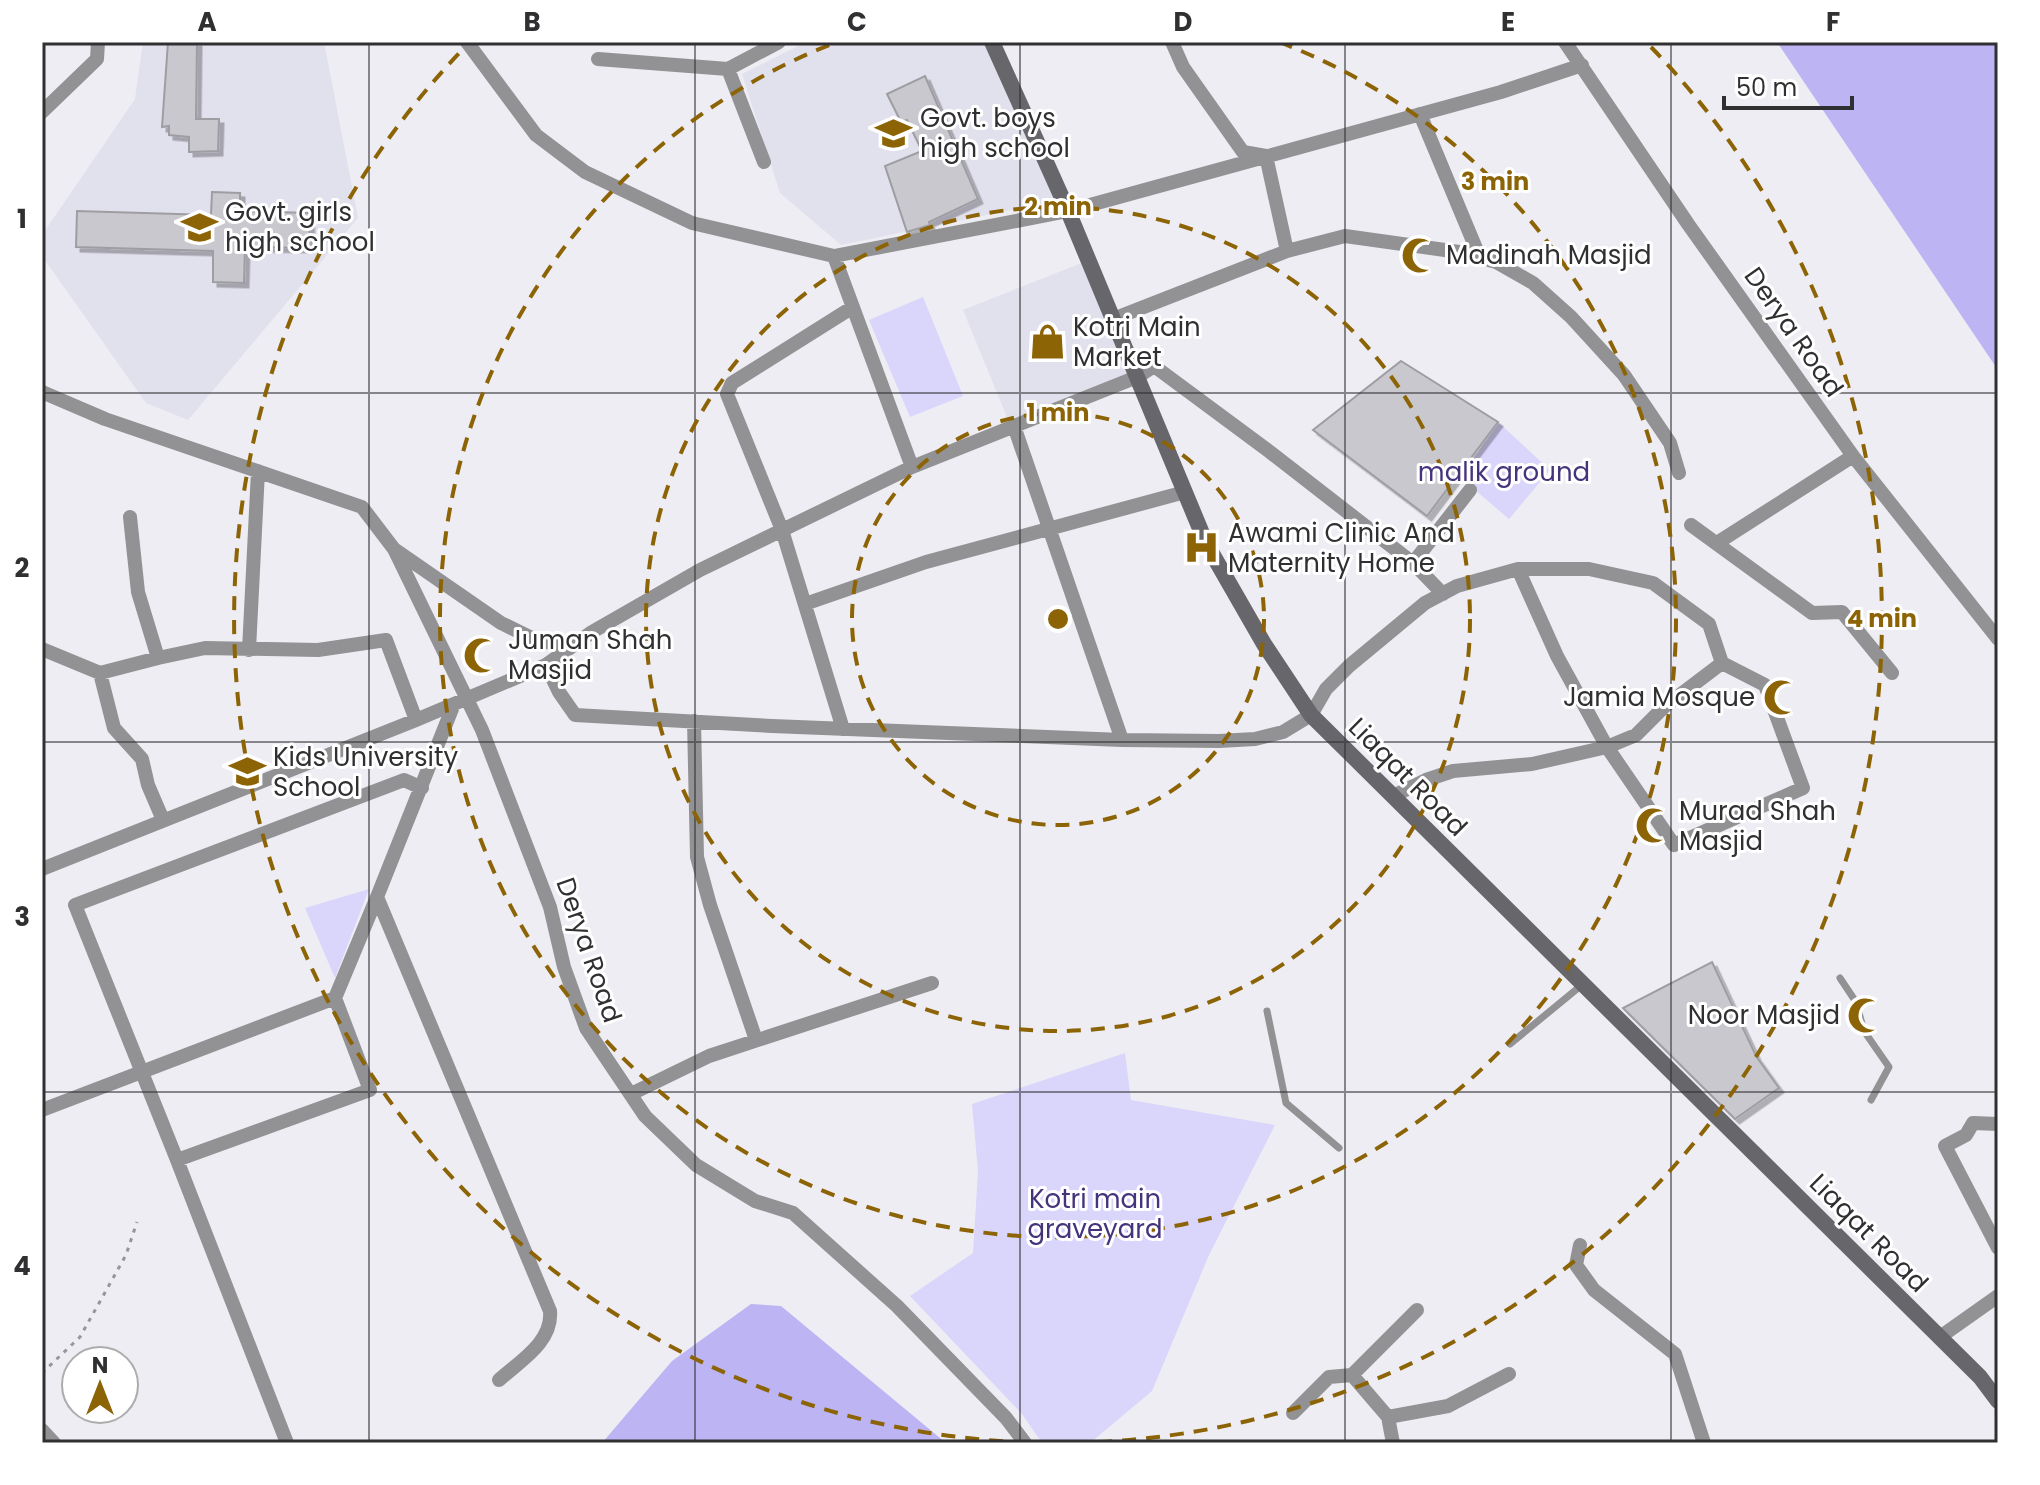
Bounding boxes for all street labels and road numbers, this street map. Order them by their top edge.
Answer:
street label: Derya Road [1736,260,1852,404]
street label: Liaqat Road [1341,710,1475,844]
street label: Derya Road [547,873,631,1027]
street label: Liaqat Road [1802,1166,1936,1300]

